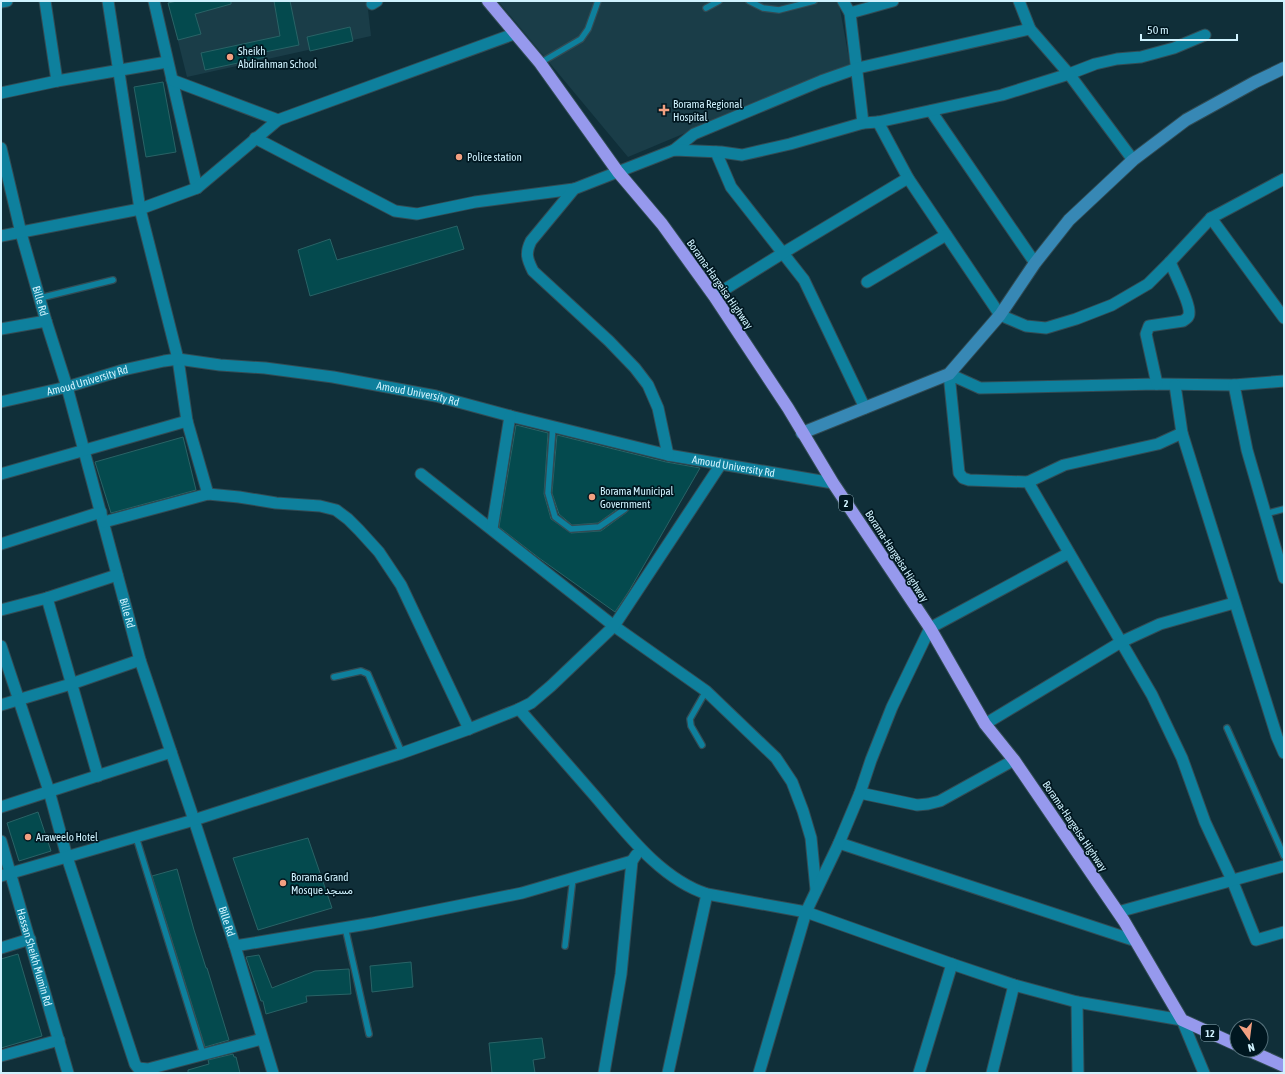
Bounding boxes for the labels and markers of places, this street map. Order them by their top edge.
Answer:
place label: Sheikh Abdirahman School [238,45,317,70]
marker: Sheikh Abdirahman School [225,52,235,62]
place label: Borama Regional Hospital [673,98,742,123]
marker: Borama Regional Hospital [658,104,670,116]
place label: Police station [467,151,522,163]
marker: Police station [454,152,464,162]
place label: Borama Municipal Government [600,485,674,510]
marker: Borama Municipal Government [587,492,597,502]
place label: Araweelo Hotel [36,831,98,843]
marker: Araweelo Hotel [23,832,33,842]
place label: Borama Grand Mosque مسجد [291,871,353,897]
marker: Borama Grand Mosque مسجد [278,878,288,888]

